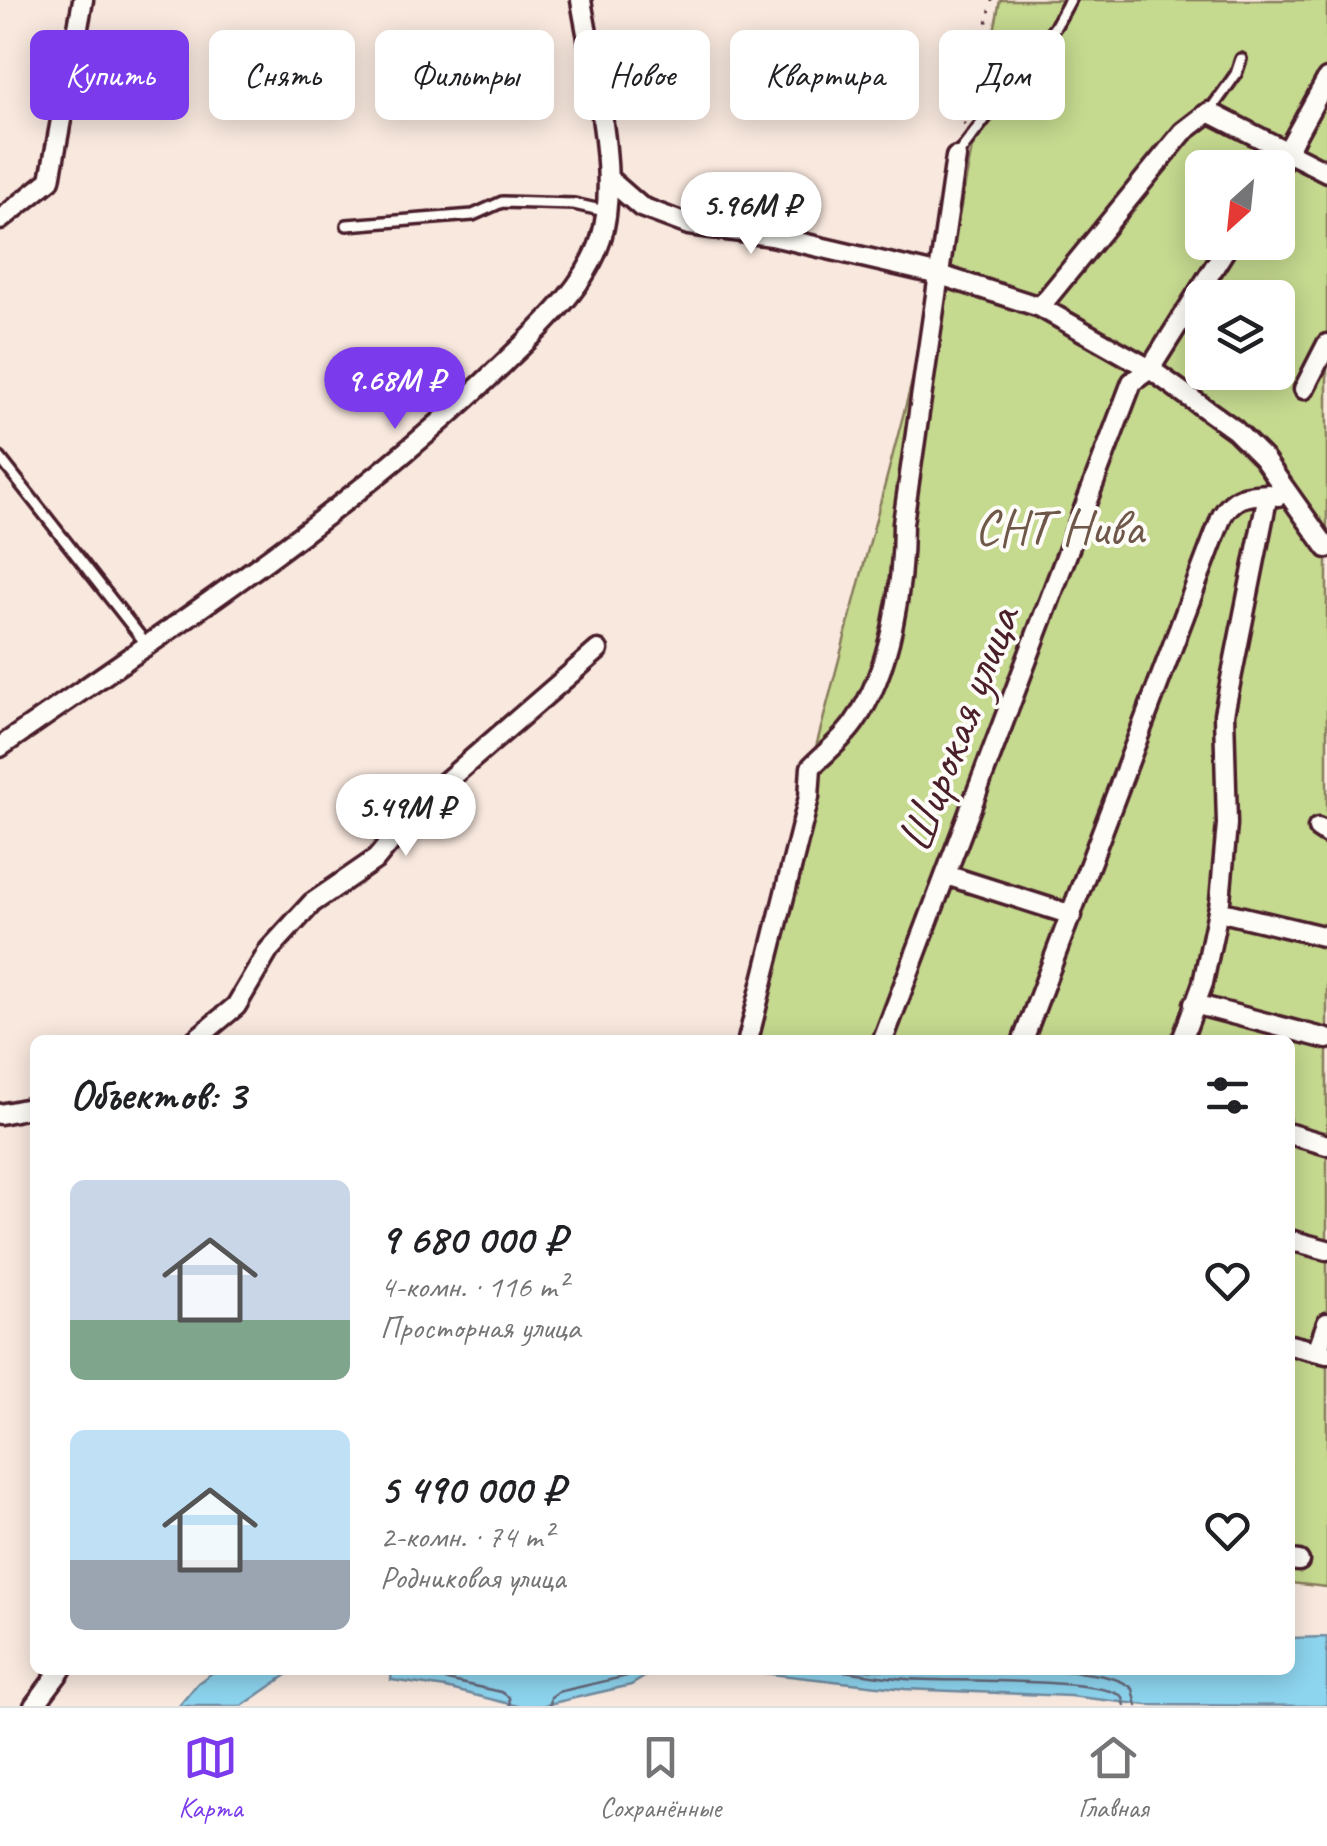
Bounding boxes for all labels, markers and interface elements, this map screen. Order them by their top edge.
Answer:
chip: Купить [30,30,189,120]
chip: Снять [209,30,355,120]
chip: Фильтры [375,30,554,120]
chip: Новое [574,30,710,120]
chip: Квартира [730,30,919,120]
chip: Дом [939,30,1065,120]
north arrow [1185,150,1295,260]
map controls [1185,150,1295,390]
pin: 5.96M ₽ [659,172,843,257]
text: 5.96M ₽ [703,184,799,225]
button: layers [1185,280,1295,390]
pin: 9.68M ₽ [303,347,487,432]
text: 9.68M ₽ [346,359,444,400]
park label: СНТ Нива [974,496,1147,559]
street label: Широкая улица [882,594,1035,861]
pin: 5.49M ₽ [314,774,498,859]
text: 5.49M ₽ [358,786,454,827]
icon: filters [1200,1068,1255,1123]
text: Объектов: 3 [70,1069,246,1122]
text: 9 680 000 ₽ [380,1213,565,1266]
icon: home [150,1220,270,1340]
icon: heart [1200,1253,1255,1308]
text: 4-комн. · 116 m² [380,1266,567,1307]
text: Просторная улица [380,1307,580,1348]
text: 5 490 000 ₽ [380,1463,563,1516]
icon: home [150,1470,270,1590]
icon: heart [1200,1503,1255,1558]
text: 2-комн. · 74 m² [380,1516,552,1557]
text: Родниковая улица [380,1557,565,1598]
tab: Карта [179,1730,243,1825]
tab: Сохранённые [600,1730,721,1825]
tab: Главная [1078,1730,1148,1825]

